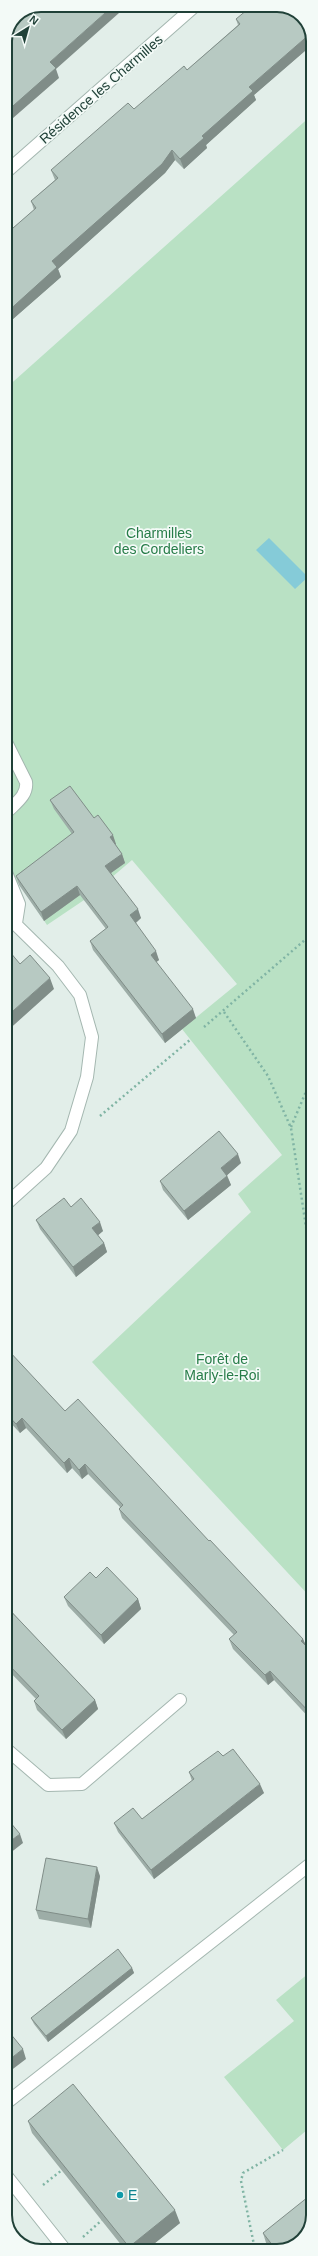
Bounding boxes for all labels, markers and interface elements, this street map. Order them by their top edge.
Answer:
north arrow [8,8,48,48]
text: N [27,13,41,27]
street label: Résidence les Charmilles [36,31,166,147]
park label: Charmilles des Cordeliers [114,525,204,557]
park label: Forêt de Marly-le-Roi [184,1351,260,1383]
place label: E [128,2187,137,2203]
marker: E [115,2190,125,2200]

